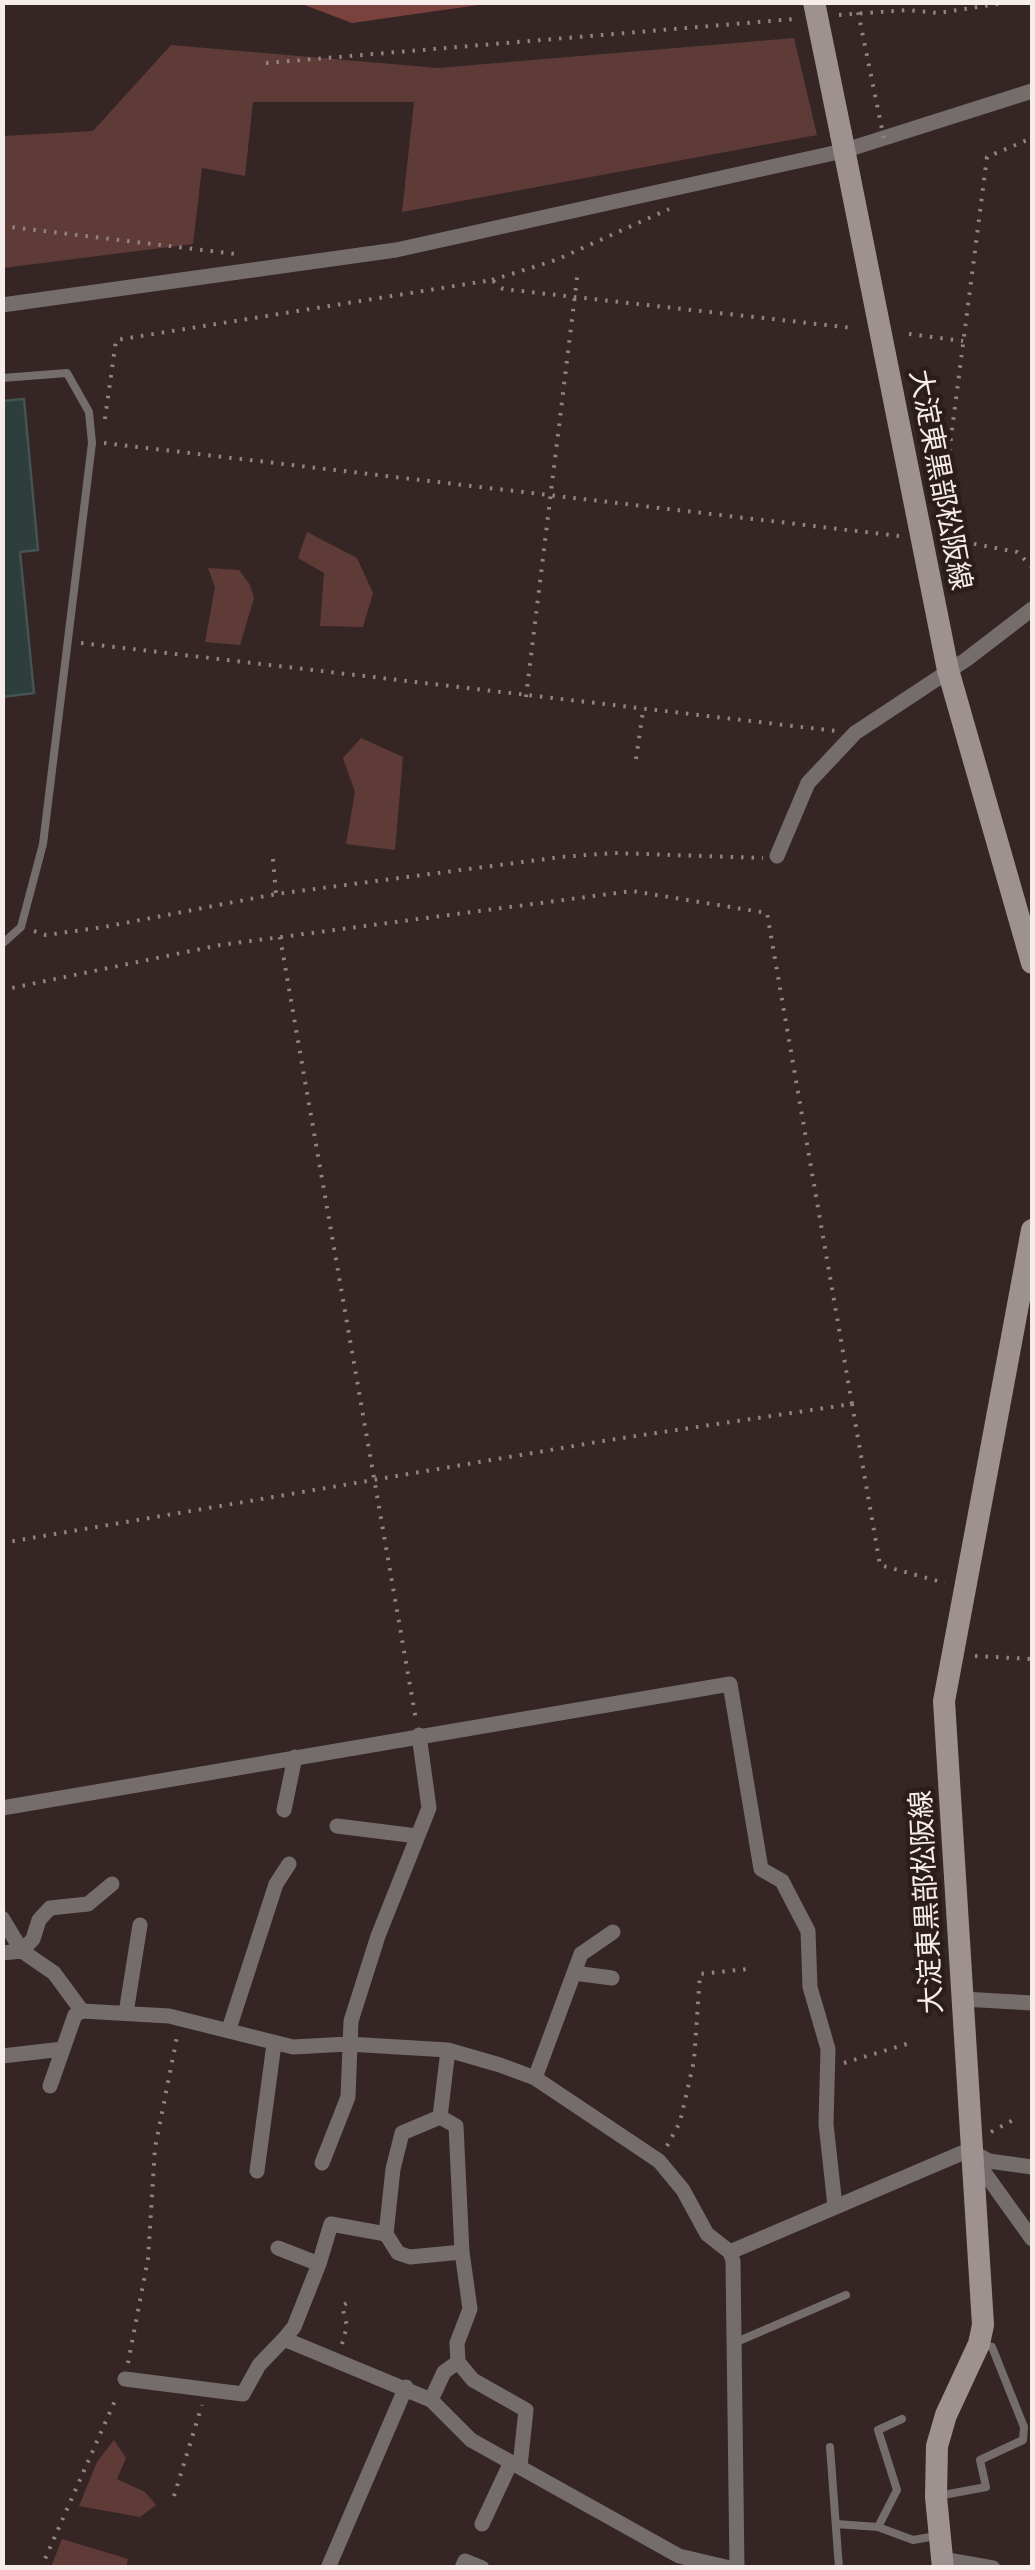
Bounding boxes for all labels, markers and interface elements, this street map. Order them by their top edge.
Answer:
street label: 大淀東黒部松阪線 [902,367,978,593]
street label: 大淀東黒部松阪線 [904,1789,950,2015]

